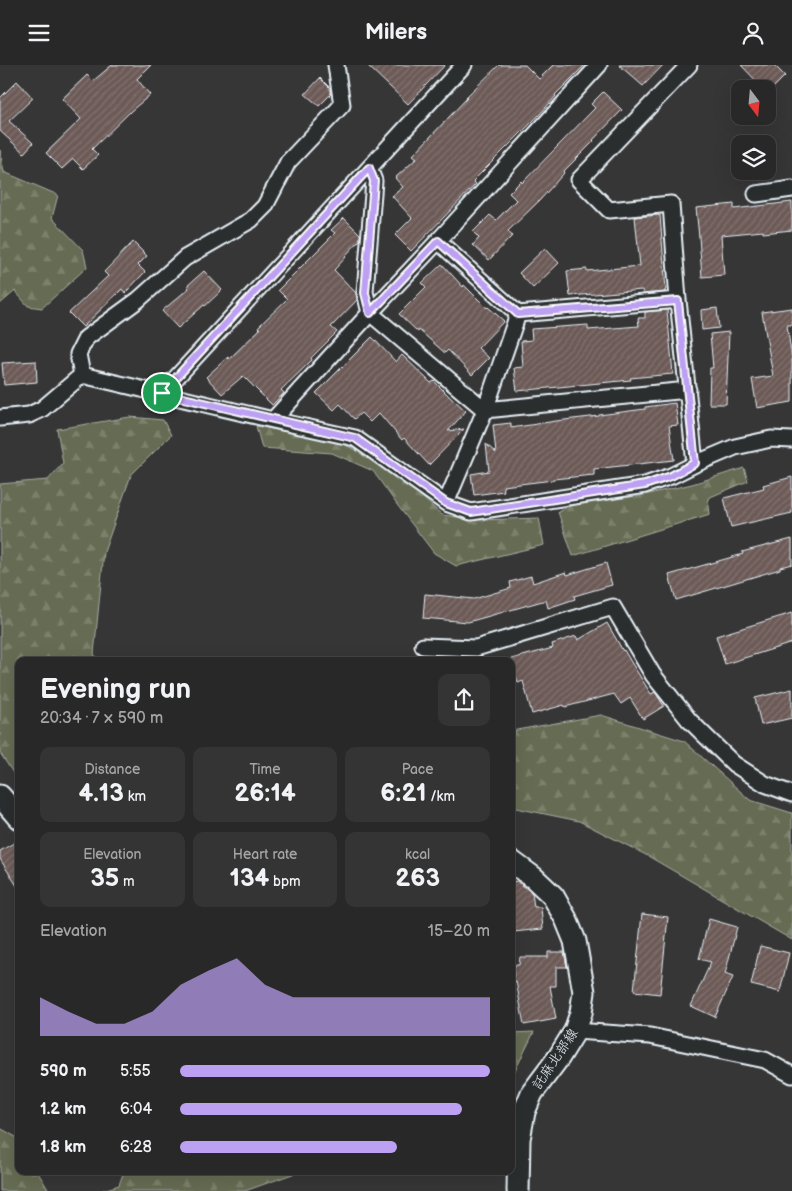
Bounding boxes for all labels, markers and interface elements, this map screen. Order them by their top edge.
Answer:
icon: menu [25,19,53,47]
text: Milers [365,19,427,46]
icon: person [739,19,767,47]
north arrow [731,80,776,125]
map controls [731,80,776,180]
button: layers [731,135,776,180]
pin [141,372,183,414]
icon: arrive [148,379,176,407]
text: Evening run [40,673,191,706]
button: share [438,674,490,726]
text: 20:34 · 7 × 590 m [40,709,163,728]
text: Distance [84,761,140,778]
text: Time [249,761,281,778]
text: Pace [402,761,434,778]
text: 4.13 [79,778,124,809]
text: 26:14 [234,778,296,809]
text: 6:21 [380,778,426,809]
text: km [124,788,146,805]
text: /km [426,788,455,805]
text: Elevation [83,846,142,863]
text: Heart rate [233,846,297,863]
text: kcal [405,846,430,863]
text: 35 [90,863,119,894]
text: 134 [229,863,269,894]
text: 263 [395,863,440,894]
text: m [119,873,135,890]
text: bpm [269,873,301,890]
text: Elevation [40,922,107,941]
text: 15–20 m [428,922,490,941]
street label: 託麻北部線 [528,1025,582,1093]
text: 590 m [40,1062,87,1081]
text: 5:55 [120,1062,151,1081]
text: 1.2 km [40,1100,86,1119]
text: 6:04 [120,1100,152,1119]
text: 1.8 km [40,1138,86,1157]
text: 6:28 [120,1138,152,1157]

